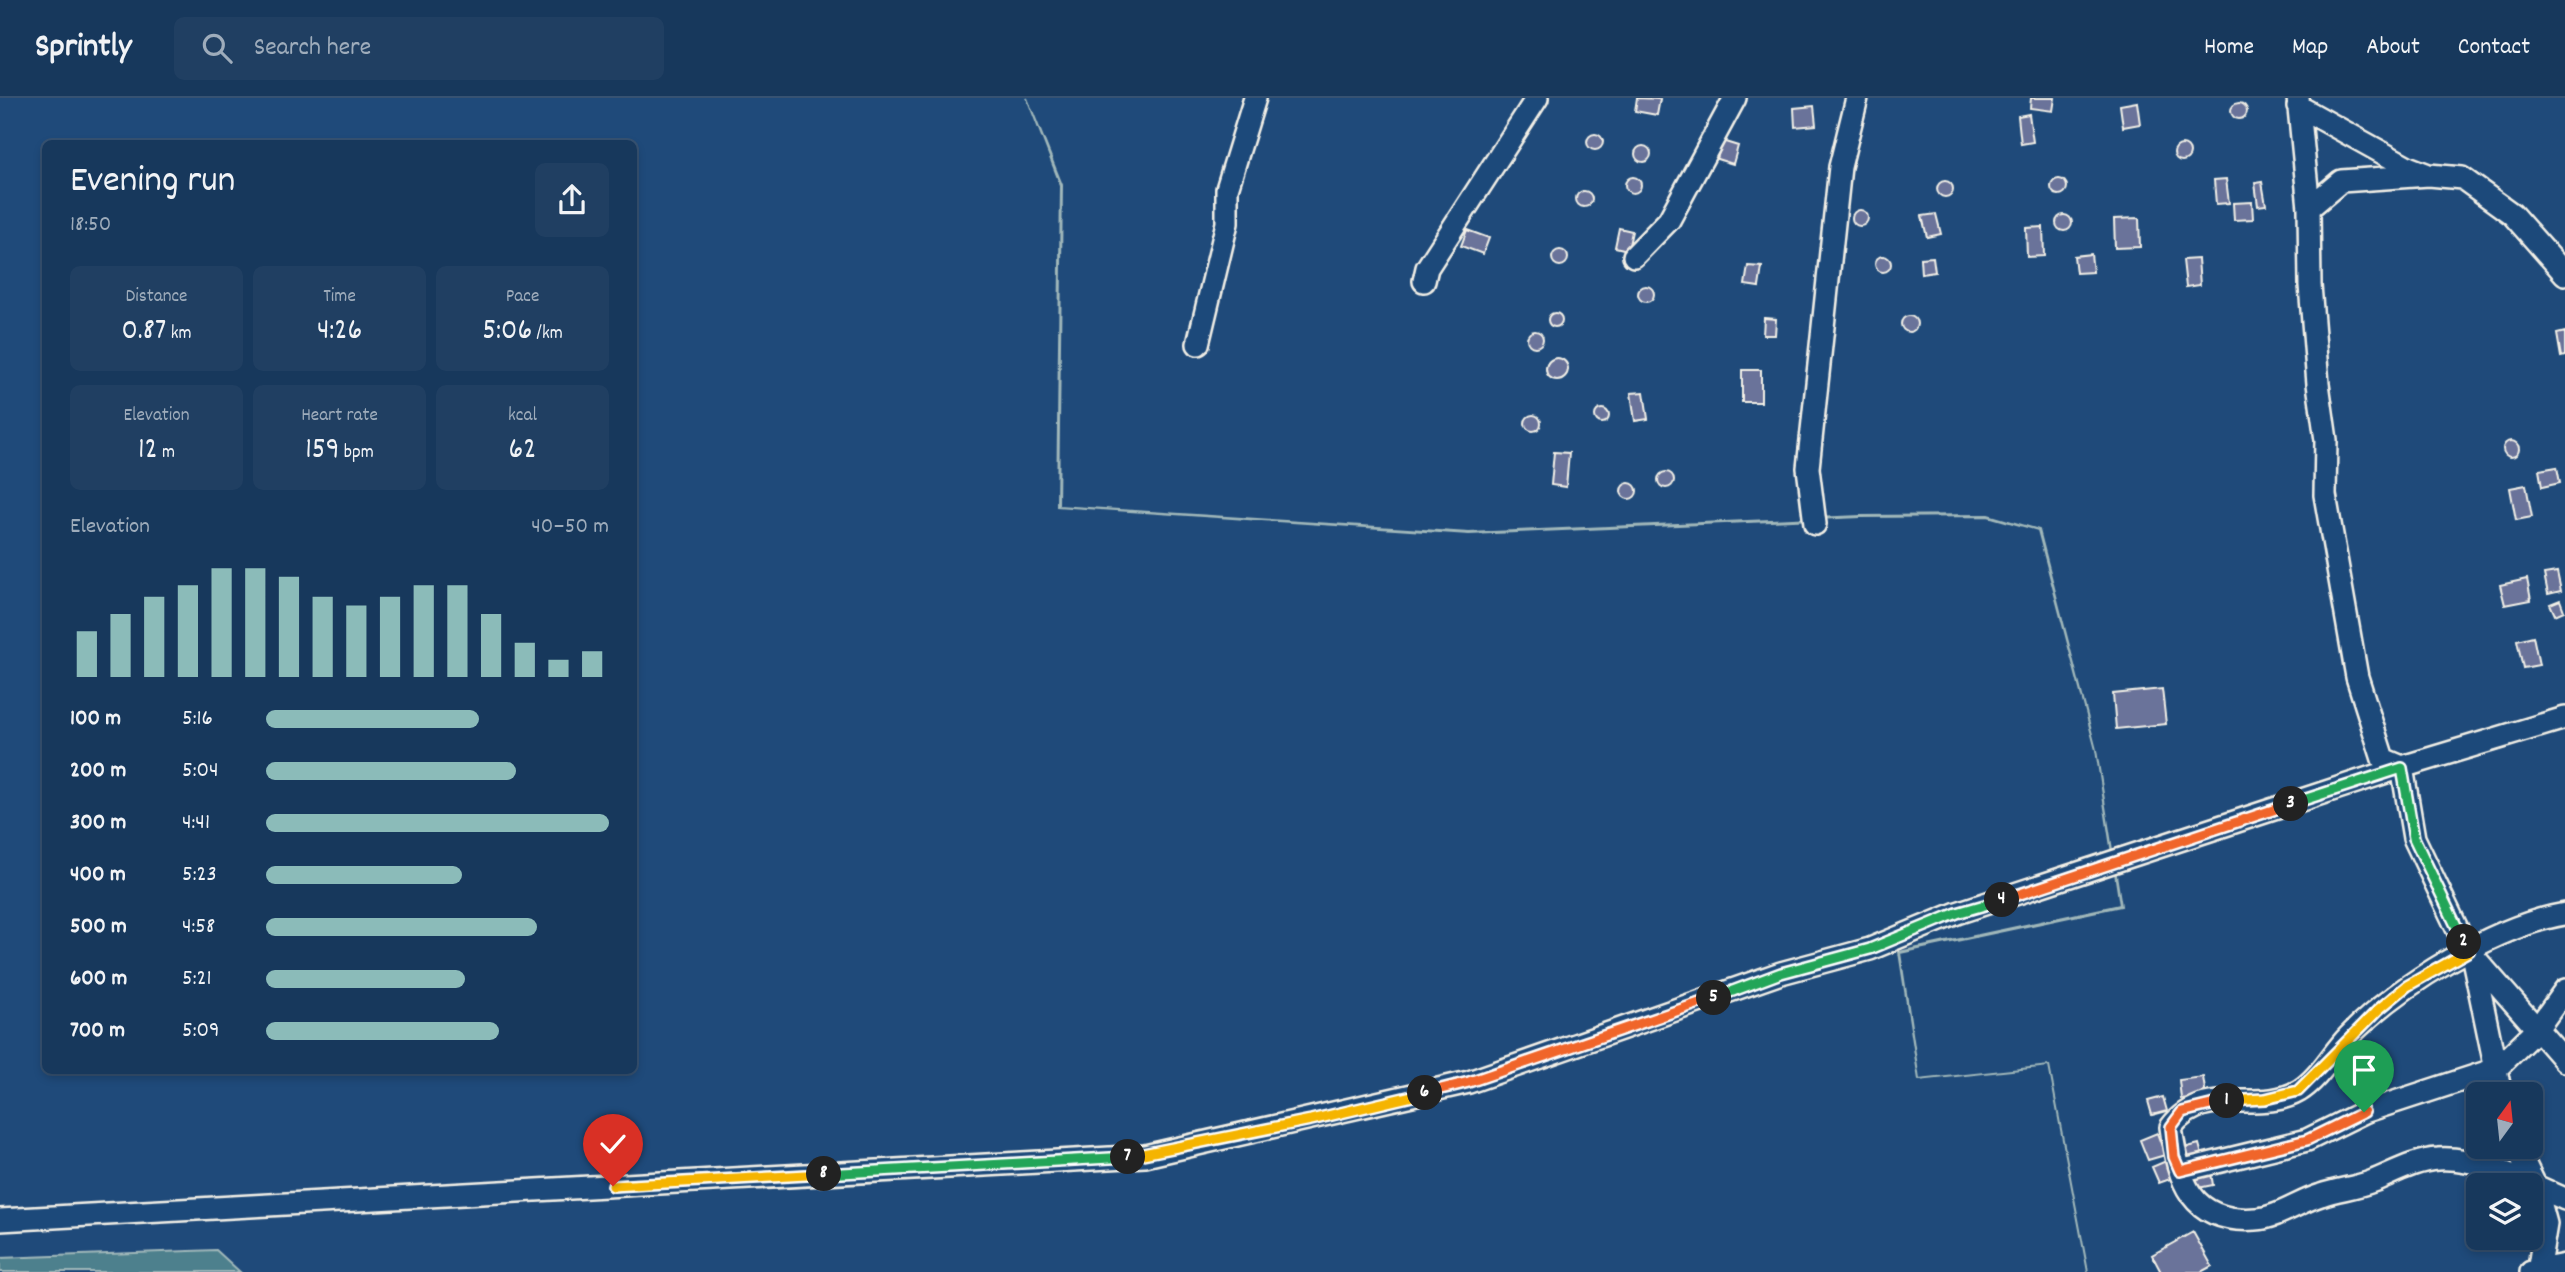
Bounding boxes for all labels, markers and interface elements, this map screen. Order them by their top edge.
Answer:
search box [174,17,664,80]
text: Sprintly [35,25,132,72]
icon: search [198,29,236,67]
text: Search here [254,30,371,67]
text: Home [2204,31,2254,65]
text: Map [2292,31,2328,65]
text: About [2366,31,2420,65]
text: Contact [2458,31,2530,65]
text: Evening run [70,155,235,210]
button: share [535,163,609,237]
text: 18:50 [70,209,111,242]
text: Distance [126,284,187,311]
text: Time [323,284,356,311]
text: Pace [506,284,539,311]
text: 0.87 [121,311,166,354]
text: 4:26 [317,311,362,354]
text: 5:06 [482,311,532,354]
text: km [166,321,192,348]
text: /km [532,321,563,348]
text: Elevation [123,403,190,430]
text: Heart rate [301,403,378,430]
text: kcal [508,403,537,430]
text: 12 [138,430,158,473]
text: 159 [305,430,339,473]
text: 62 [509,430,536,473]
text: m [158,440,175,467]
text: bpm [339,440,374,467]
text: Elevation [70,511,150,544]
text: 40–50 m [531,511,609,544]
text: 100 m [70,703,121,736]
text: 5:16 [182,703,213,736]
text: 200 m [70,755,126,788]
text: 5:04 [182,755,219,788]
pin: 3 [2274,786,2308,822]
text: 3 [2286,790,2295,817]
text: 300 m [70,807,126,840]
text: 4:41 [182,807,210,840]
text: 400 m [70,859,126,892]
text: 5:23 [182,859,217,892]
pin: 4 [1984,882,2020,918]
text: 4 [1998,886,2005,913]
text: 500 m [70,911,127,944]
text: 4:58 [182,911,215,944]
pin: 2 [2446,924,2482,960]
text: 2 [2459,928,2468,955]
text: 600 m [70,963,127,996]
text: 5:21 [182,963,212,996]
pin: 5 [1696,981,1732,1016]
text: 5 [1709,984,1718,1011]
text: 700 m [70,1015,125,1048]
text: 5:09 [182,1015,220,1048]
pin [2334,1040,2394,1112]
icon: arrive [2345,1051,2383,1089]
pin: 6 [1408,1076,1442,1110]
text: 6 [1420,1079,1429,1106]
north arrow [2466,1082,2543,1158]
map controls [2466,1082,2543,1250]
pin: 1 [2210,1084,2244,1118]
text: 1 [2224,1087,2229,1114]
pin [583,1114,643,1186]
icon: check [594,1125,632,1163]
pin: 7 [1110,1140,1146,1174]
text: 7 [1124,1143,1131,1170]
pin: 8 [806,1156,842,1192]
text: 8 [820,1160,827,1187]
button: layers [2466,1173,2543,1250]

